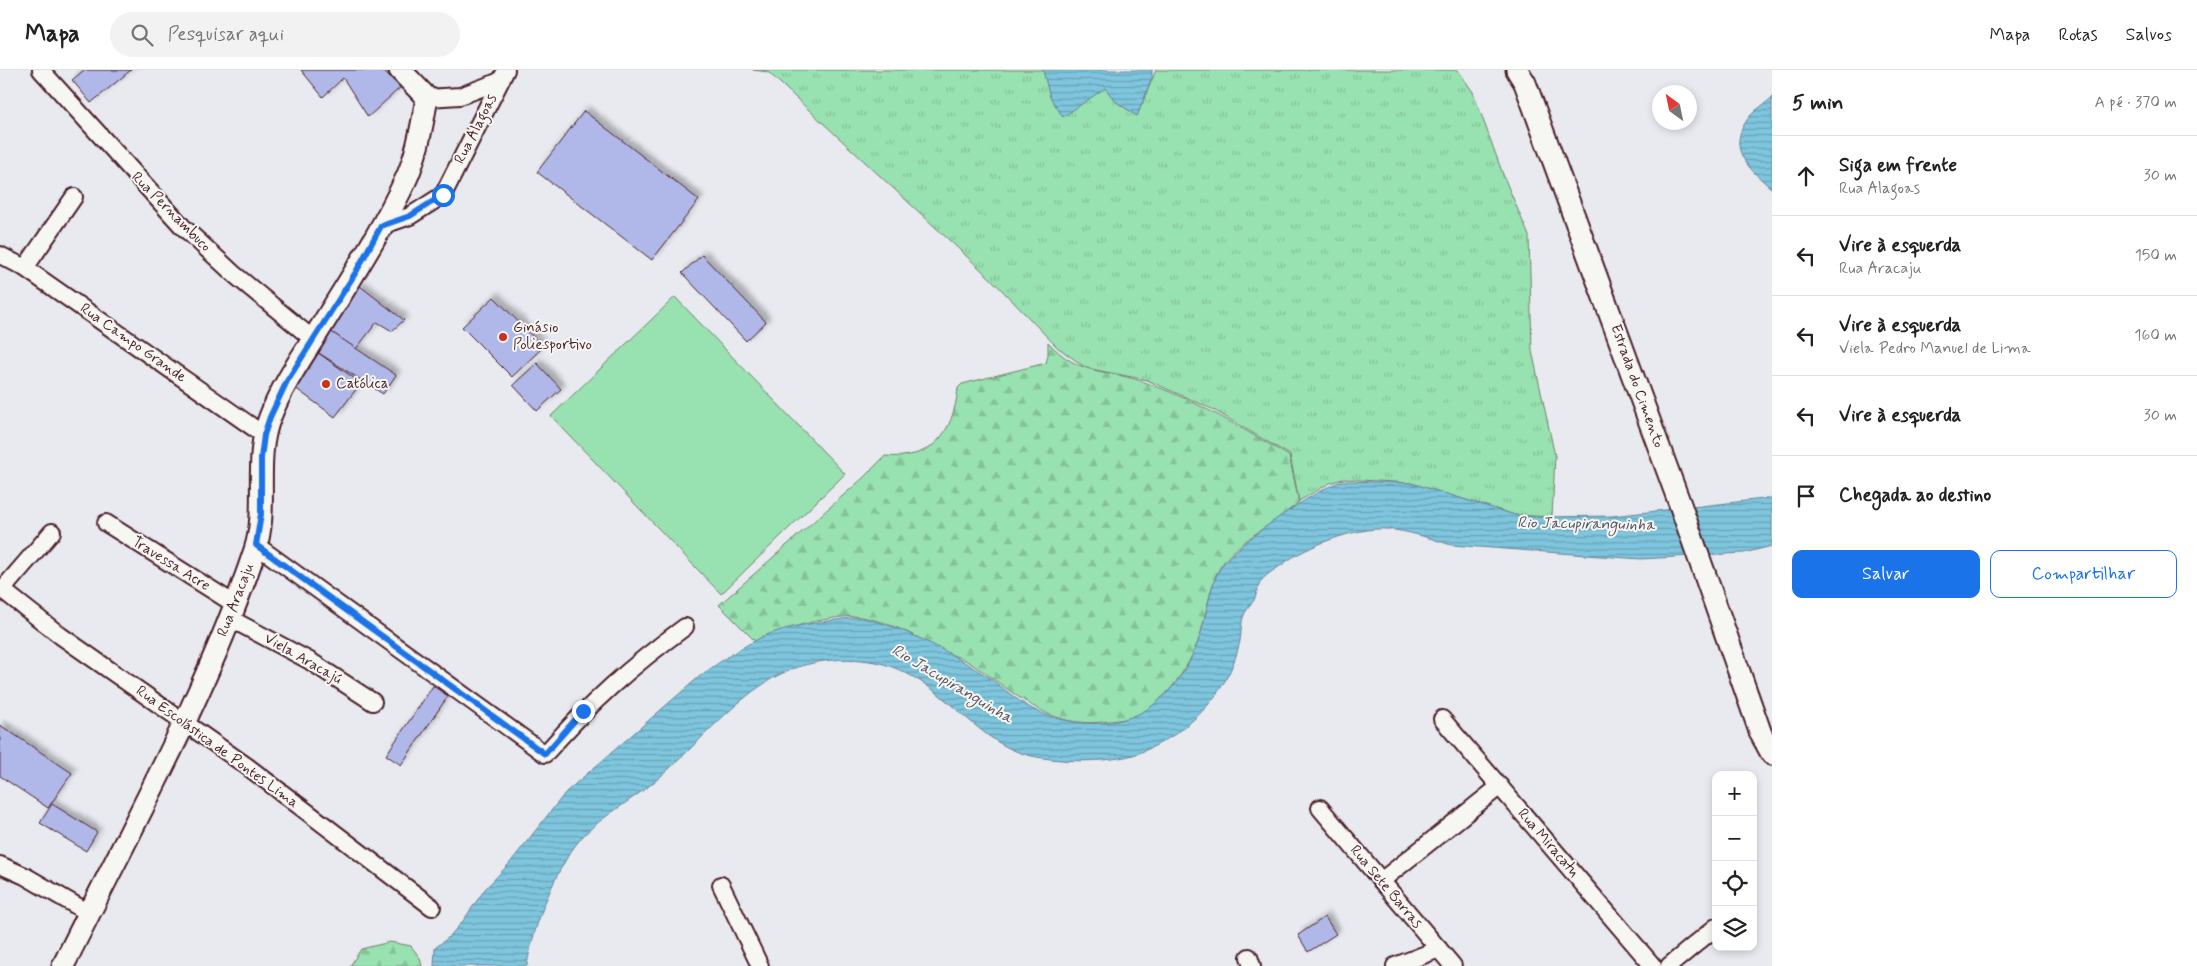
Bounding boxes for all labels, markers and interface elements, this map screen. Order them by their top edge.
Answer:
search box [110,12,460,57]
text: Mapa [25,19,80,50]
icon: search [128,21,156,49]
text: Pesquisar aqui [168,22,284,47]
text: Mapa [1989,23,2030,47]
text: Rotas [2058,23,2098,47]
text: Salvos [2126,23,2172,47]
north arrow [1652,85,1697,130]
text: 5 min [1792,89,1844,117]
street label: Rua Alagoas [450,91,503,168]
text: A pé · 370 m [2094,92,2177,113]
text: Siga em frente [1839,153,1957,178]
icon: ahead [1792,162,1820,190]
text: 30 m [2144,165,2177,186]
street label: Rua Pernambuco [127,168,215,256]
text: Rua Alagoas [1839,178,1920,199]
route start [432,184,455,207]
text: Vire à esquerda [1839,233,1961,258]
icon: left [1792,242,1820,270]
text: 150 m [2135,245,2177,266]
text: Rua Aracaju [1839,258,1922,279]
street label: Rua Campo Grande [76,299,190,387]
text: Vire à esquerda [1839,313,1961,338]
place label: Ginásio Poliesportivo [513,318,592,355]
street label: Estrada do Cimento [1605,321,1669,451]
icon: left [1792,322,1820,350]
text: 160 m [2134,325,2177,346]
marker: Ginásio Poliesportivo [497,331,509,343]
text: Viela Pedro Manuel de Lima [1839,338,2031,359]
place label: Católica [336,374,389,394]
marker: Católica [320,378,332,390]
icon: left [1792,402,1820,430]
text: Vire à esquerda [1839,403,1961,428]
text: 30 m [2144,405,2177,426]
icon: arrive [1792,482,1820,510]
text: Chegada ao destino [1839,483,1991,508]
water label: Rio Jacupiranguinha [1517,512,1656,538]
street label: Travessa Acre [128,532,214,596]
button: Salvar [1792,550,1980,598]
button: Compartilhar [1990,550,2177,598]
street label: Rua Aracaju [213,560,259,640]
street label: Viela Aracajú [261,629,346,689]
water label: Rio Jacupiranguinha [887,640,1018,731]
street label: Rua Escolástica de Pontes Lima [132,681,302,813]
route end [572,700,595,723]
map controls [1712,771,1757,951]
button: + [1712,771,1757,816]
street label: Rua Miracatu [1513,804,1584,882]
button: − [1712,816,1757,861]
street label: Rua Sete Barras [1345,841,1427,933]
button: locate [1712,861,1757,906]
button: layers [1712,906,1757,951]

